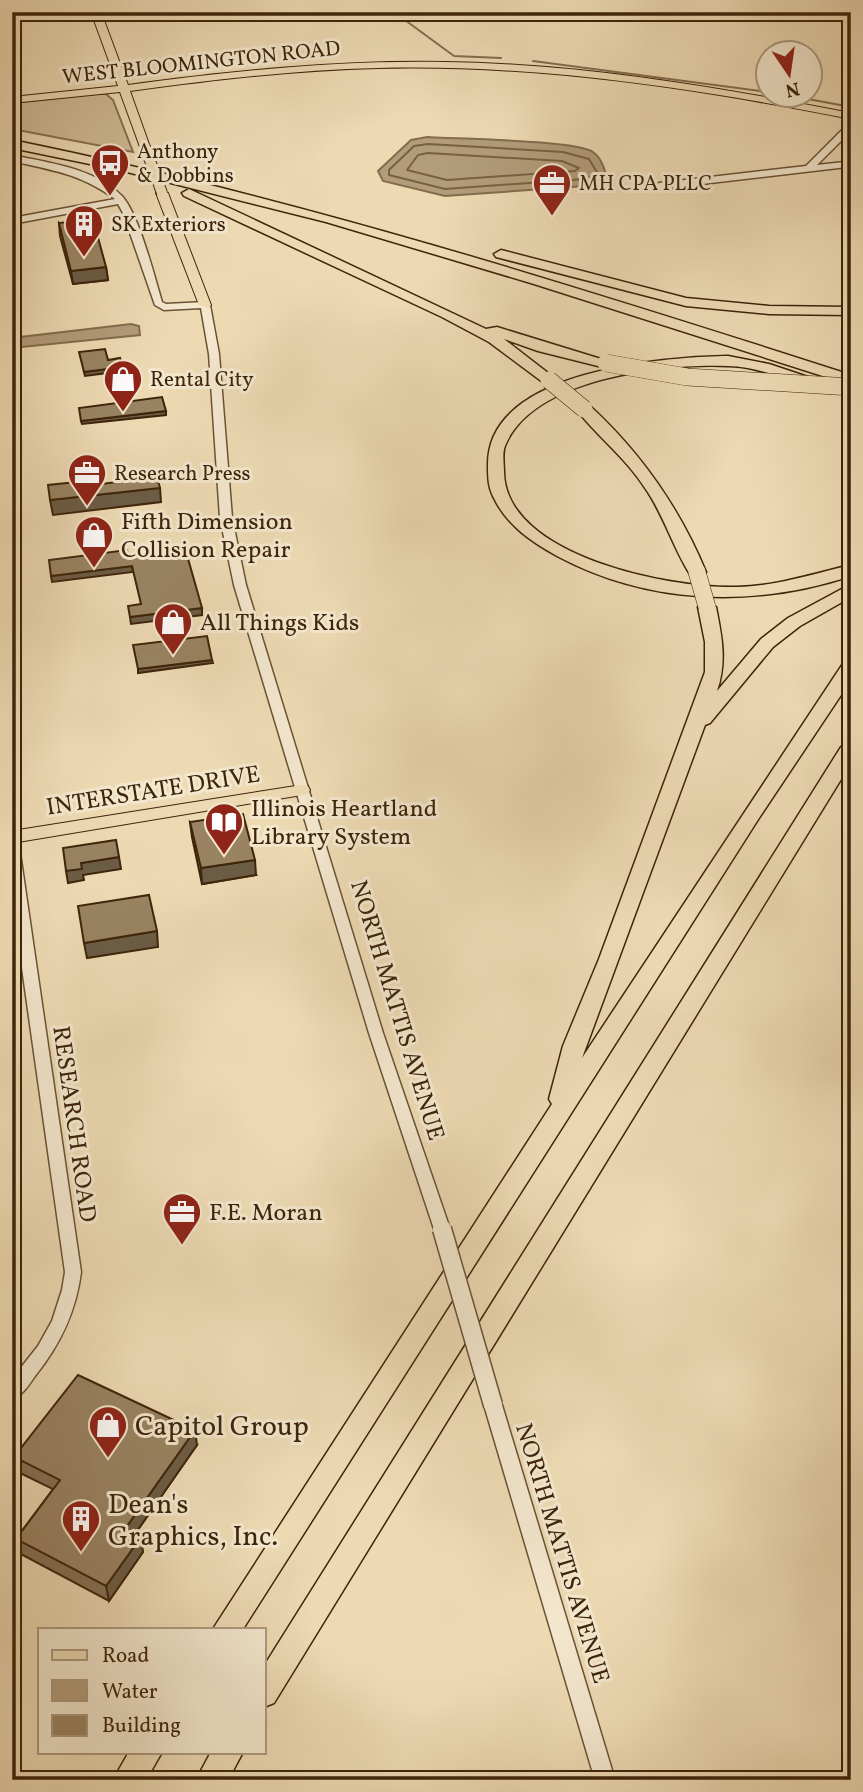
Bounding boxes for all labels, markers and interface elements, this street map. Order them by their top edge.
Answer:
street label: WEST BLOOMINGTON ROAD [61,34,342,93]
north arrow [754,38,824,108]
text: N [783,74,802,103]
place label: Anthony & Dobbins [137,138,234,191]
bus stop icon: Anthony & Dobbins [89,142,131,197]
office icon: MH CPA PLLC [531,162,573,217]
place label: MH CPA PLLC [579,170,712,199]
building icon: SK Exteriors [63,203,105,258]
place label: SK Exteriors [111,211,226,240]
shop icon: Rental City [102,358,144,413]
place label: Rental City [150,366,254,395]
office icon: Research Press [66,452,108,507]
place label: Research Press [114,460,251,489]
place label: Fifth Dimension Collision Repair [121,506,293,568]
shop icon: Fifth Dimension Collision Repair [73,514,115,569]
shop icon: All Things Kids [152,601,194,656]
place label: All Things Kids [200,607,359,641]
street label: INTERSTATE DRIVE [44,758,263,826]
place label: Illinois Heartland Library System [251,793,437,855]
library icon: Illinois Heartland Library System [203,801,245,856]
street label: NORTH MATTIS AVENUE [340,876,452,1145]
street label: RESEARCH ROAD [42,1024,104,1225]
office icon: F.E. Moran [161,1191,203,1246]
place label: F.E. Moran [209,1197,323,1231]
shop icon: Capitol Group [87,1404,129,1459]
place label: Capitol Group [135,1408,309,1447]
street label: NORTH MATTIS AVENUE [505,1419,617,1688]
place label: Dean's Graphics, Inc. [108,1486,278,1557]
building icon: Dean's Graphics, Inc. [60,1498,102,1553]
legend [38,1628,266,1754]
text: Road [102,1642,149,1671]
text: Water [102,1678,158,1707]
text: Building [102,1712,181,1741]

